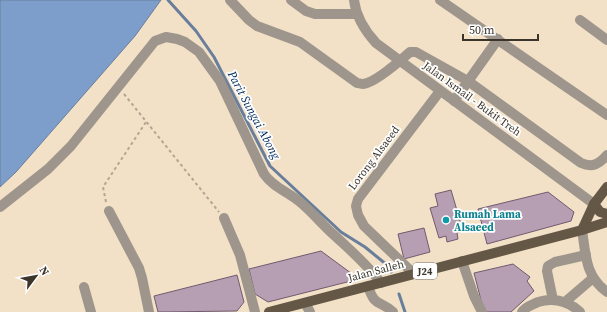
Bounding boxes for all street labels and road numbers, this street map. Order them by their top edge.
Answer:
street label: Jalan Ismail - Bukit Treh [419,58,524,140]
street label: Lorong Alsaeed [345,122,403,193]
street label: Jalan Salleh [345,256,406,286]
road number: J24 [413,263,437,279]

